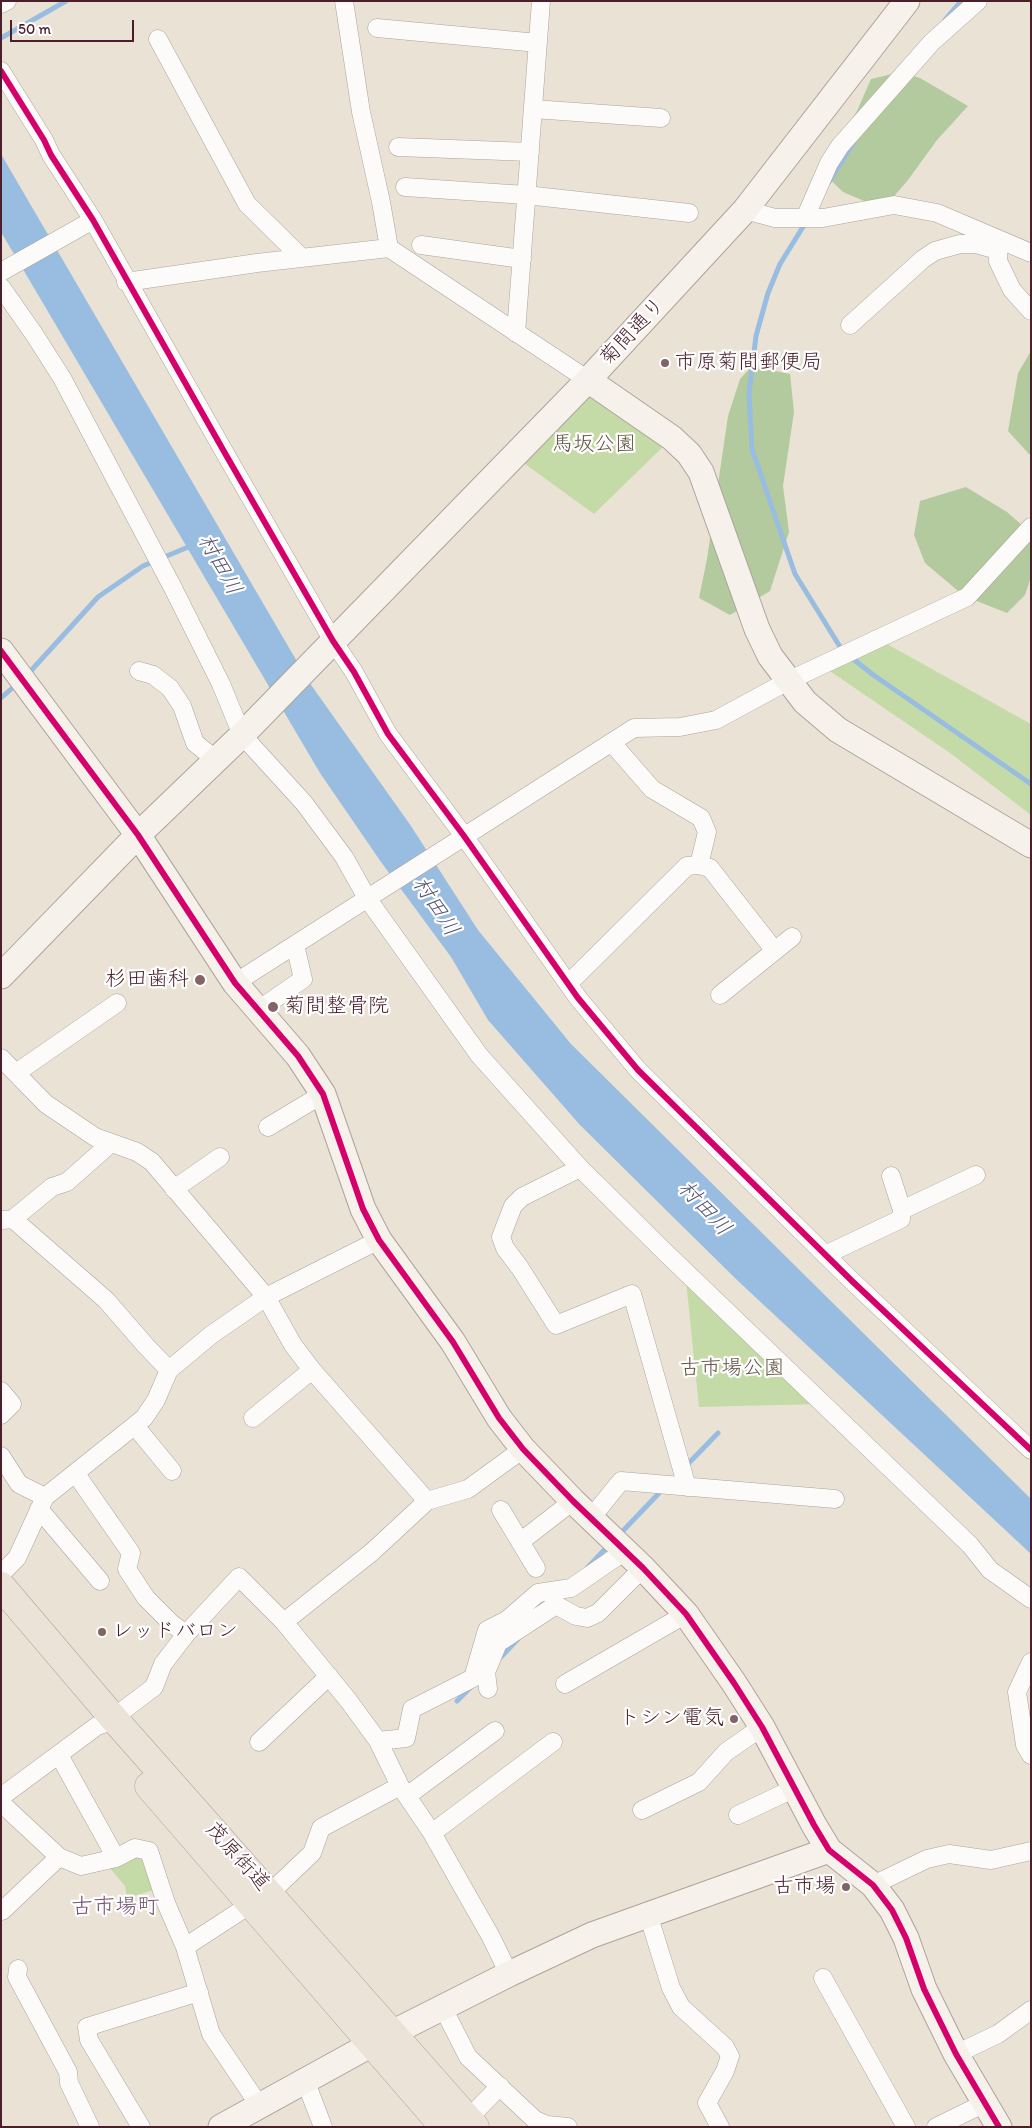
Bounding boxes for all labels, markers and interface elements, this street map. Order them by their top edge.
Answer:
scale bar [12,10,136,42]
text: 50 m [18,20,51,38]
street label: 菊間通り [595,293,671,371]
place label: 市原菊間郵便局 [675,350,822,376]
marker: 市原菊間郵便局 [659,357,671,369]
park label: 馬坂公園 [552,432,636,458]
water label: 村田川 [191,530,247,600]
water label: 村田川 [406,872,464,942]
place label: 杉田歯科 [105,967,189,993]
marker: 杉田歯科 [193,973,207,987]
place label: 菊間整骨院 [284,994,389,1020]
marker: 菊間整骨院 [266,1000,280,1014]
water label: 村田川 [672,1176,736,1242]
park label: 古市場公園 [680,1356,784,1382]
place label: レッドバロン [112,1619,238,1645]
marker: レッドバロン [96,1626,108,1638]
place label: トシン電気 [619,1706,724,1732]
marker: トシン電気 [728,1713,740,1725]
street label: 茂原街道 [200,1817,274,1897]
place label: 古市場 [773,1874,836,1900]
marker: 古市場 [840,1881,852,1893]
district label: 古市場町 [71,1894,159,1920]

